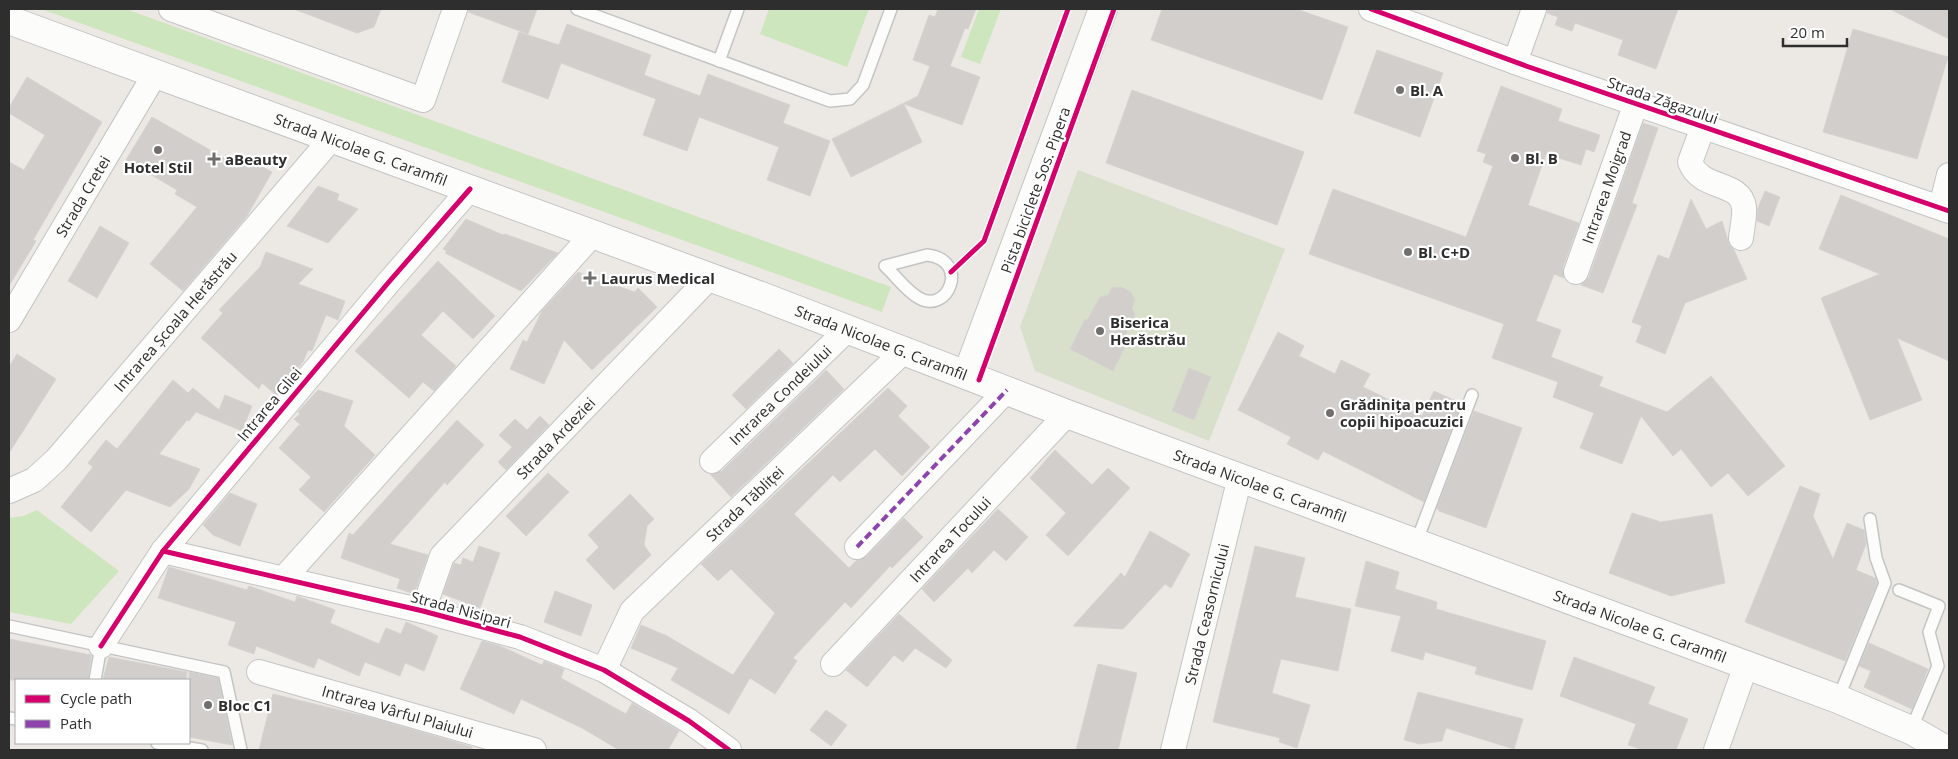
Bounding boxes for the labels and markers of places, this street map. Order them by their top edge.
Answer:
place label: Bl. A [1410,80,1444,100]
marker: Bl. A [1394,84,1406,96]
marker: Hotel Stil [152,144,164,156]
place label: Bl. B [1525,148,1558,168]
place label: aBeauty [225,149,287,169]
marker: aBeauty [207,152,221,166]
marker: Bl. B [1509,152,1521,164]
place label: Hotel Stil [124,157,192,177]
place label: Bl. C+D [1418,242,1470,262]
marker: Bl. C+D [1402,246,1414,258]
place label: Laurus Medical [601,268,715,288]
marker: Laurus Medical [583,271,597,285]
place label: Biserica Herăstrău [1110,312,1186,349]
marker: Biserica Herăstrău [1094,325,1106,337]
place label: Grădinița pentru copii hipoacuzici [1340,394,1466,431]
marker: Grădinița pentru copii hipoacuzici [1324,407,1336,419]
place label: Bloc C1 [218,695,272,715]
marker: Bloc C1 [202,699,214,711]

